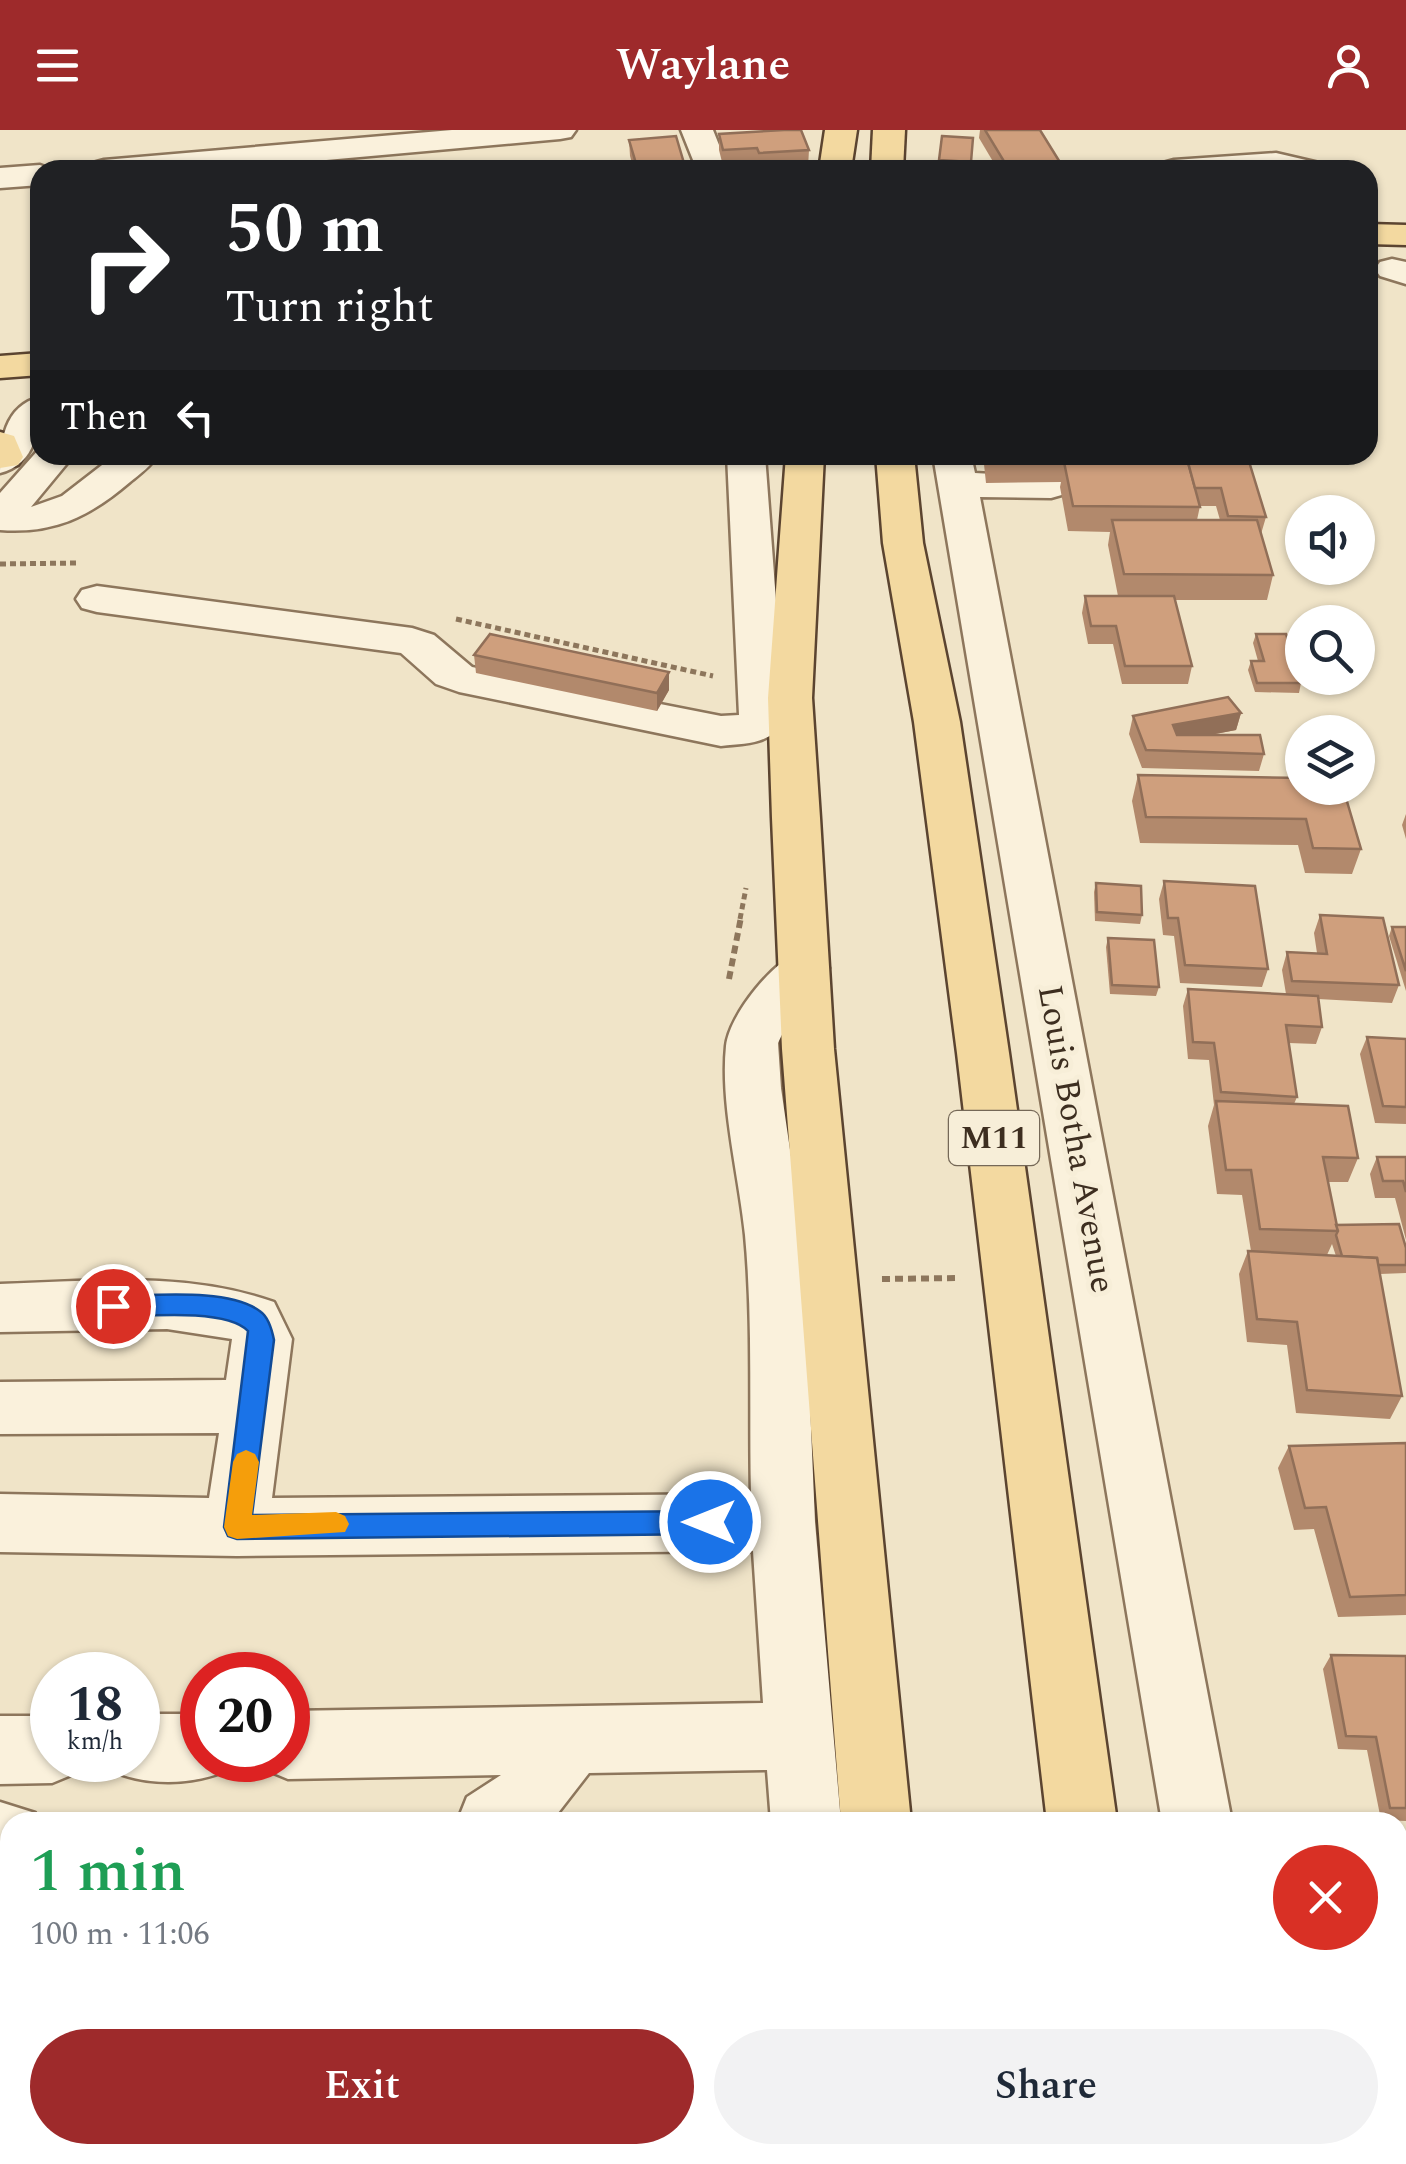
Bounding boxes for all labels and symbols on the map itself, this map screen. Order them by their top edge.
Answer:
street label: Louis Botha Avenue [1023,981,1129,1297]
road number: M11 [949,1111,1039,1165]
pin [71,1264,156,1349]
position arrow [658,1470,762,1574]
speed limit sign: 20 [180,1652,310,1782]

